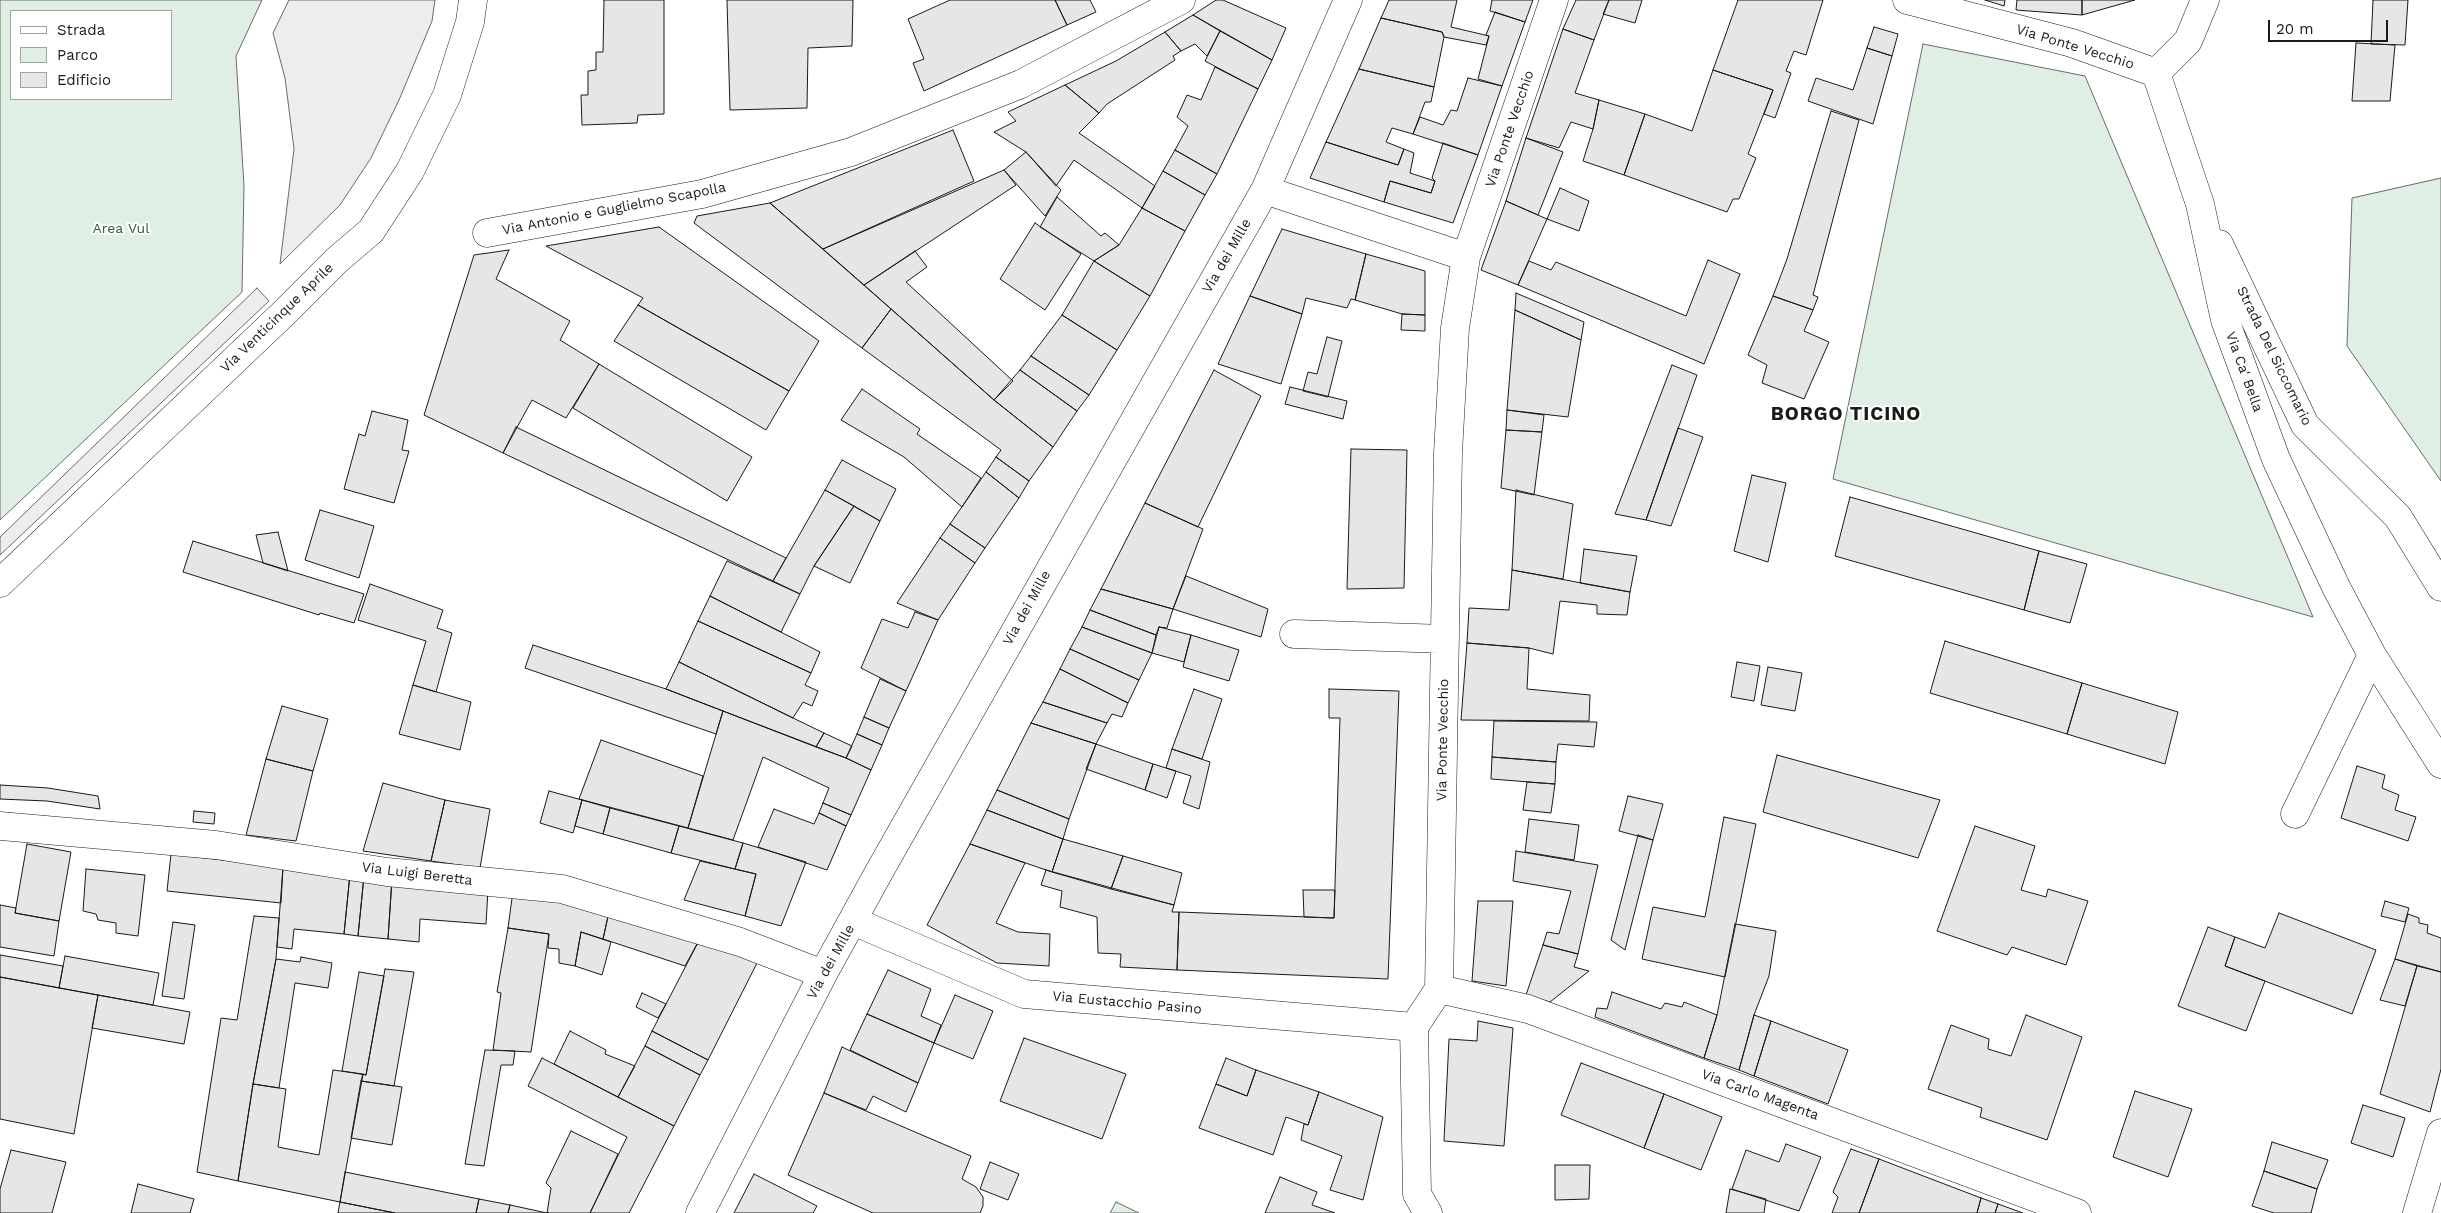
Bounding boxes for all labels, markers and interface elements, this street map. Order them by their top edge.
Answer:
legend [10,10,172,100]
scale bar [2271,10,2391,42]
text: 20 m [2276,20,2314,38]
text: Strada [57,21,105,39]
street label: Via Ponte Vecchio [2014,21,2136,73]
text: Parco [57,46,98,64]
street label: Via Ponte Vecchio [1482,68,1538,190]
text: Edificio [57,71,111,89]
street label: Via Antonio e Guglielmo Scapolla [501,179,727,239]
street label: Via dei Mille [1199,216,1255,296]
park label: Area Vul [92,221,150,237]
street label: Via Venticinque Aprile [217,260,337,376]
street label: Strada Del Siccomario [2233,284,2315,428]
street label: Via Ca' Bella [2222,330,2266,414]
district label: BORGO TICINO [1769,403,1923,425]
street label: Via dei Mille [999,568,1055,648]
street label: Via Ponte Vecchio [1434,679,1452,801]
street label: Via Luigi Beretta [361,859,473,889]
street label: Via dei Mille [803,922,859,1002]
street label: Via Eustacchio Pasino [1052,988,1202,1018]
street label: Via Carlo Magenta [1699,1066,1821,1124]

